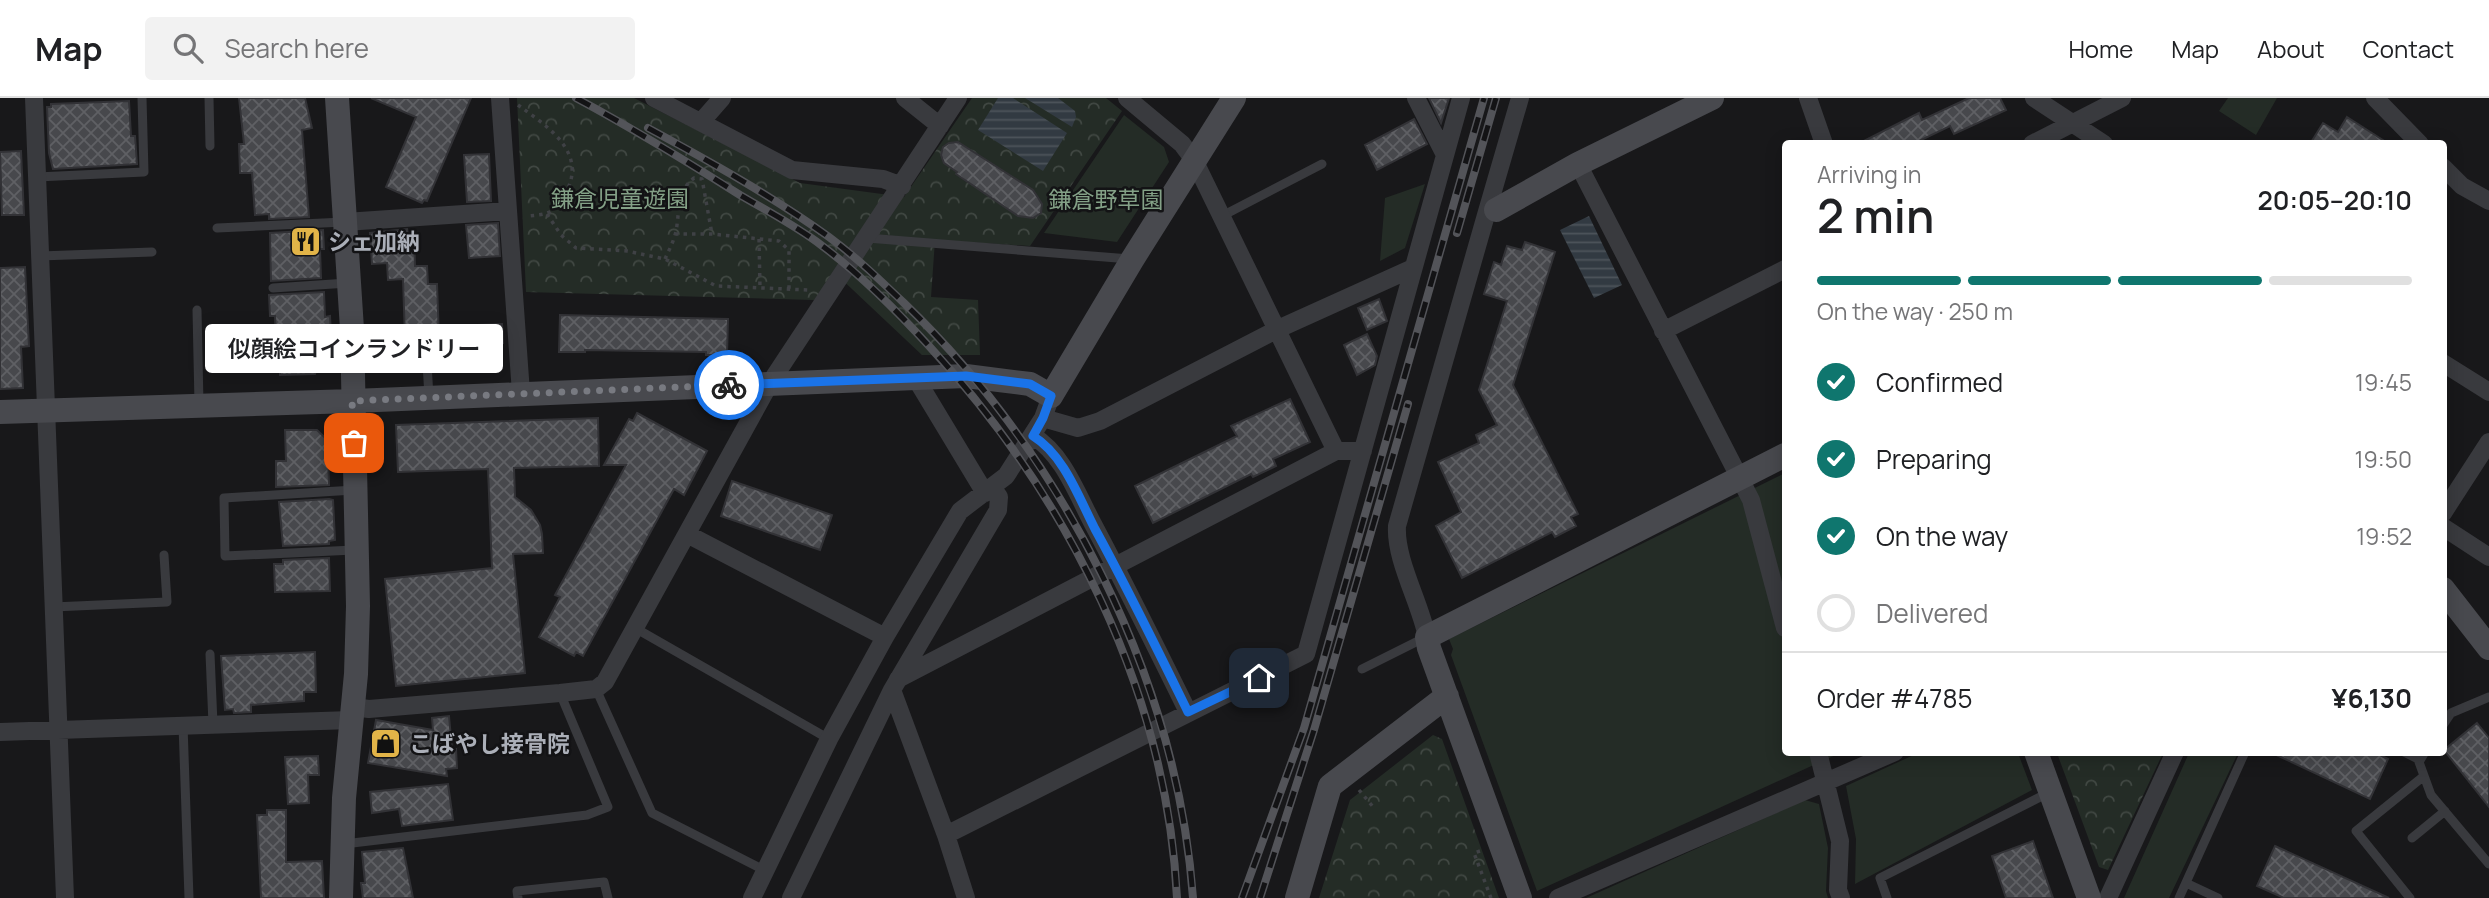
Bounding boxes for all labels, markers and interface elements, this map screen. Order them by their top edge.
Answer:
search box [145,17,635,80]
text: Map [35,26,103,71]
icon: search [169,29,207,67]
text: Search here [225,30,369,66]
text: Home [2068,32,2133,65]
text: Map [2171,32,2219,65]
text: About [2257,32,2325,65]
text: Contact [2363,32,2454,65]
text: Arriving in [1817,158,1922,190]
park label: 鎌倉児童遊園 [551,182,689,214]
text: 20:05–20:10 [2257,182,2412,218]
park label: 鎌倉野草園 [1049,183,1164,215]
text: 2 min [1817,184,1934,247]
restaurant icon: シェ加納 [288,225,322,259]
place label: シェ加納 [328,225,420,257]
text: On the way · 250 m [1817,295,2013,327]
callout: 似顔絵コインランドリー [205,324,503,373]
text: 似顔絵コインランドリー [228,332,481,364]
courier [694,350,764,420]
icon: check [1817,363,1855,401]
text: Confirmed [1876,364,2003,400]
icon: bike [710,366,748,404]
text: 19:45 [2355,366,2412,398]
pin [324,413,384,473]
icon: bag [335,424,373,462]
icon: check [1817,440,1855,478]
text: Preparing [1876,441,1992,477]
text: 19:50 [2355,443,2412,475]
icon: check [1817,517,1855,555]
text: On the way [1876,518,2008,554]
text: 19:52 [2356,520,2412,552]
text: Delivered [1876,595,1988,631]
pin [1229,648,1289,708]
icon: home [1240,659,1278,697]
text: Order #4785 [1817,680,1973,716]
text: ¥6,130 [2332,680,2412,716]
shop icon: こばやし接骨院 [369,727,403,761]
place label: こばやし接骨院 [409,727,570,759]

